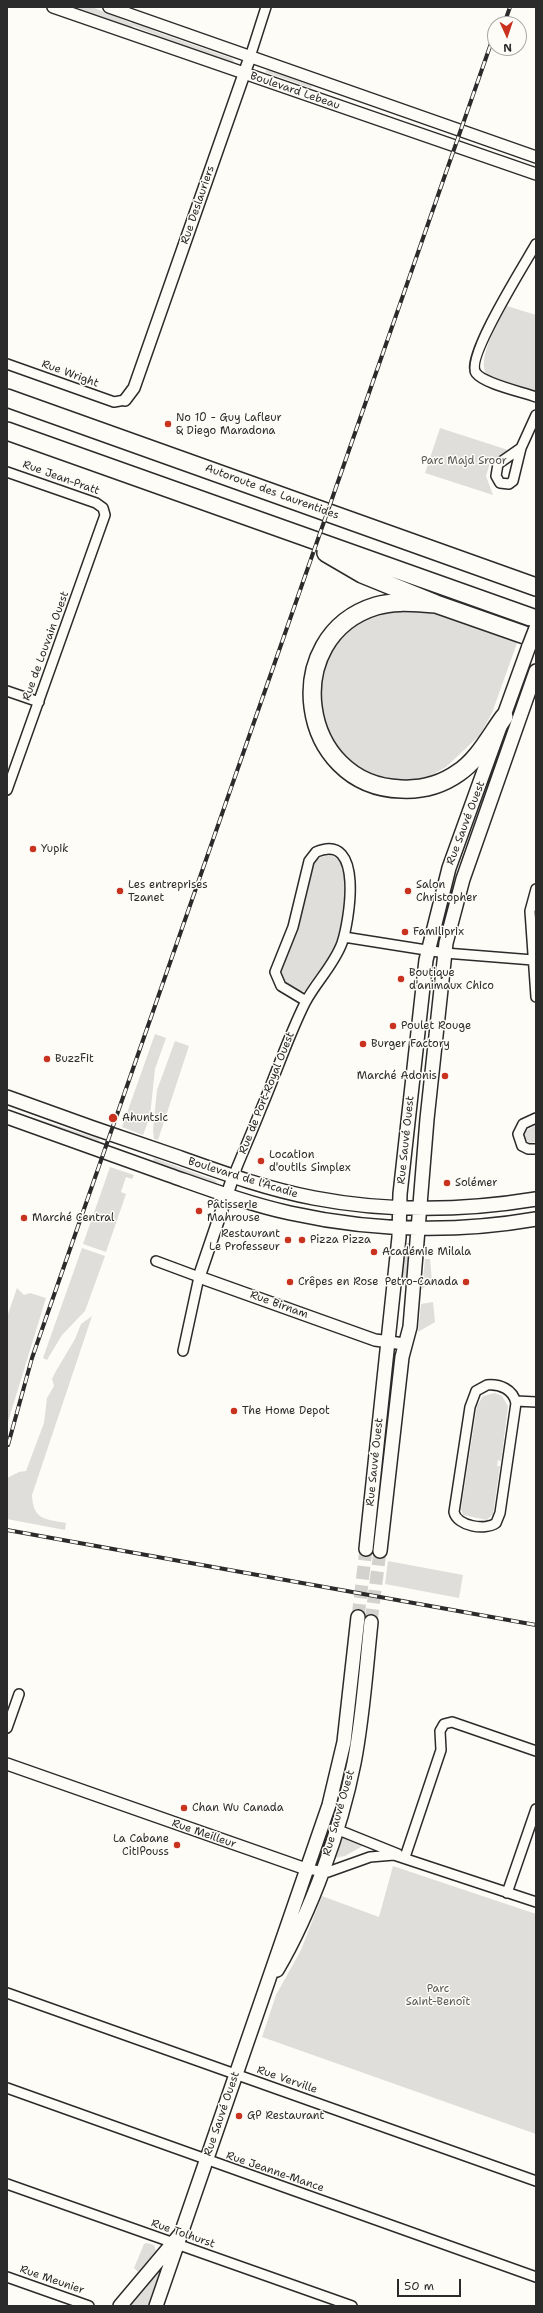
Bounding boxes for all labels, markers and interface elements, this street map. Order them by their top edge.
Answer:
north arrow [487,16,527,56]
text: N [503,40,512,55]
street label: Boulevard Lebeau [248,69,342,113]
street label: Rue Deslauriers [178,164,218,246]
street label: Rue Wright [40,358,100,390]
place label: No 10 - Guy Lafleur & Diego Maradona [176,411,282,437]
marker: No 10 - Guy Lafleur & Diego Maradona [163,419,173,429]
park label: Parc Majd Sroor [421,454,507,468]
street label: Rue Jean-Pratt [21,458,101,498]
street label: Autoroute des Laurentides [203,462,341,522]
street label: Rue de Louvain Ouest [20,589,72,703]
street label: Rue Sauvé Ouest [444,779,488,867]
place label: Yupik [41,842,68,856]
marker: Yupik [28,844,38,854]
place label: Les entreprises Tzanet [128,878,208,904]
place label: Salon Christopher [416,878,477,904]
marker: Les entreprises Tzanet [115,886,125,896]
marker: Salon Christopher [403,886,413,896]
place label: Familiprix [413,925,464,939]
marker: Familiprix [400,927,410,937]
place label: Boutique d'animaux Chico [409,966,494,992]
marker: Boutique d'animaux Chico [396,974,406,984]
place label: Poulet Rouge [401,1019,471,1033]
marker: Poulet Rouge [388,1021,398,1031]
street label: Rue de Port-Royal Ouest [236,1030,298,1156]
place label: Burger Factory [371,1037,450,1051]
marker: Burger Factory [358,1039,368,1049]
place label: BuzzFit [55,1052,94,1066]
marker: BuzzFit [42,1054,52,1064]
place label: Marché Adonis [357,1069,437,1083]
marker: Marché Adonis [440,1071,450,1081]
street label: Rue Sauvé Ouest [395,1095,417,1185]
place label: Ahuntsic [122,1111,168,1125]
marker: Ahuntsic [107,1112,119,1124]
place label: Location d'outils Simplex [269,1148,351,1174]
street label: Boulevard de l'Acadie [186,1155,300,1201]
marker: Location d'outils Simplex [256,1156,266,1166]
place label: Solémer [455,1176,498,1190]
marker: Solémer [442,1178,452,1188]
place label: Pâtisserie Mahrouse [207,1198,260,1224]
marker: Pâtisserie Mahrouse [194,1206,204,1216]
place label: Marché Central [32,1211,114,1225]
marker: Marché Central [19,1213,29,1223]
place label: Restaurant Le Professeur [209,1227,280,1253]
place label: Pizza Pizza [310,1233,371,1247]
marker: Restaurant Le Professeur [283,1235,293,1245]
marker: Pizza Pizza [297,1235,307,1245]
place label: Académie Milala [382,1245,471,1259]
marker: Académie Milala [369,1247,379,1257]
place label: Crêpes en Rose [298,1275,379,1289]
place label: Petro-Canada [385,1275,458,1289]
marker: Crêpes en Rose [285,1277,295,1287]
marker: Petro-Canada [461,1277,471,1287]
street label: Rue Birnam [248,1288,310,1322]
place label: The Home Depot [242,1404,330,1418]
marker: The Home Depot [229,1406,239,1416]
street label: Rue Sauvé Ouest [364,1417,386,1507]
street label: Rue Sauvé Ouest [320,1769,358,1857]
place label: Chan Wu Canada [192,1801,284,1815]
marker: Chan Wu Canada [179,1803,189,1813]
street label: Rue Meilleur [170,1817,238,1851]
place label: La Cabane CitiPouss [113,1832,169,1858]
marker: La Cabane CitiPouss [172,1840,182,1850]
park label: Parc Saint-Benoît [406,1982,470,2008]
street label: Rue Verville [255,2064,319,2096]
street label: Rue Sauvé Ouest [201,2070,243,2158]
place label: GP Restaurant [247,2109,324,2123]
marker: GP Restaurant [234,2111,244,2121]
street label: Rue Jeanne-Mance [224,2149,326,2195]
street label: Rue Tolhurst [149,2217,217,2251]
street label: Rue Meunier [18,2263,86,2297]
scale bar [399,2271,463,2297]
text: 50 m [404,2278,434,2294]

